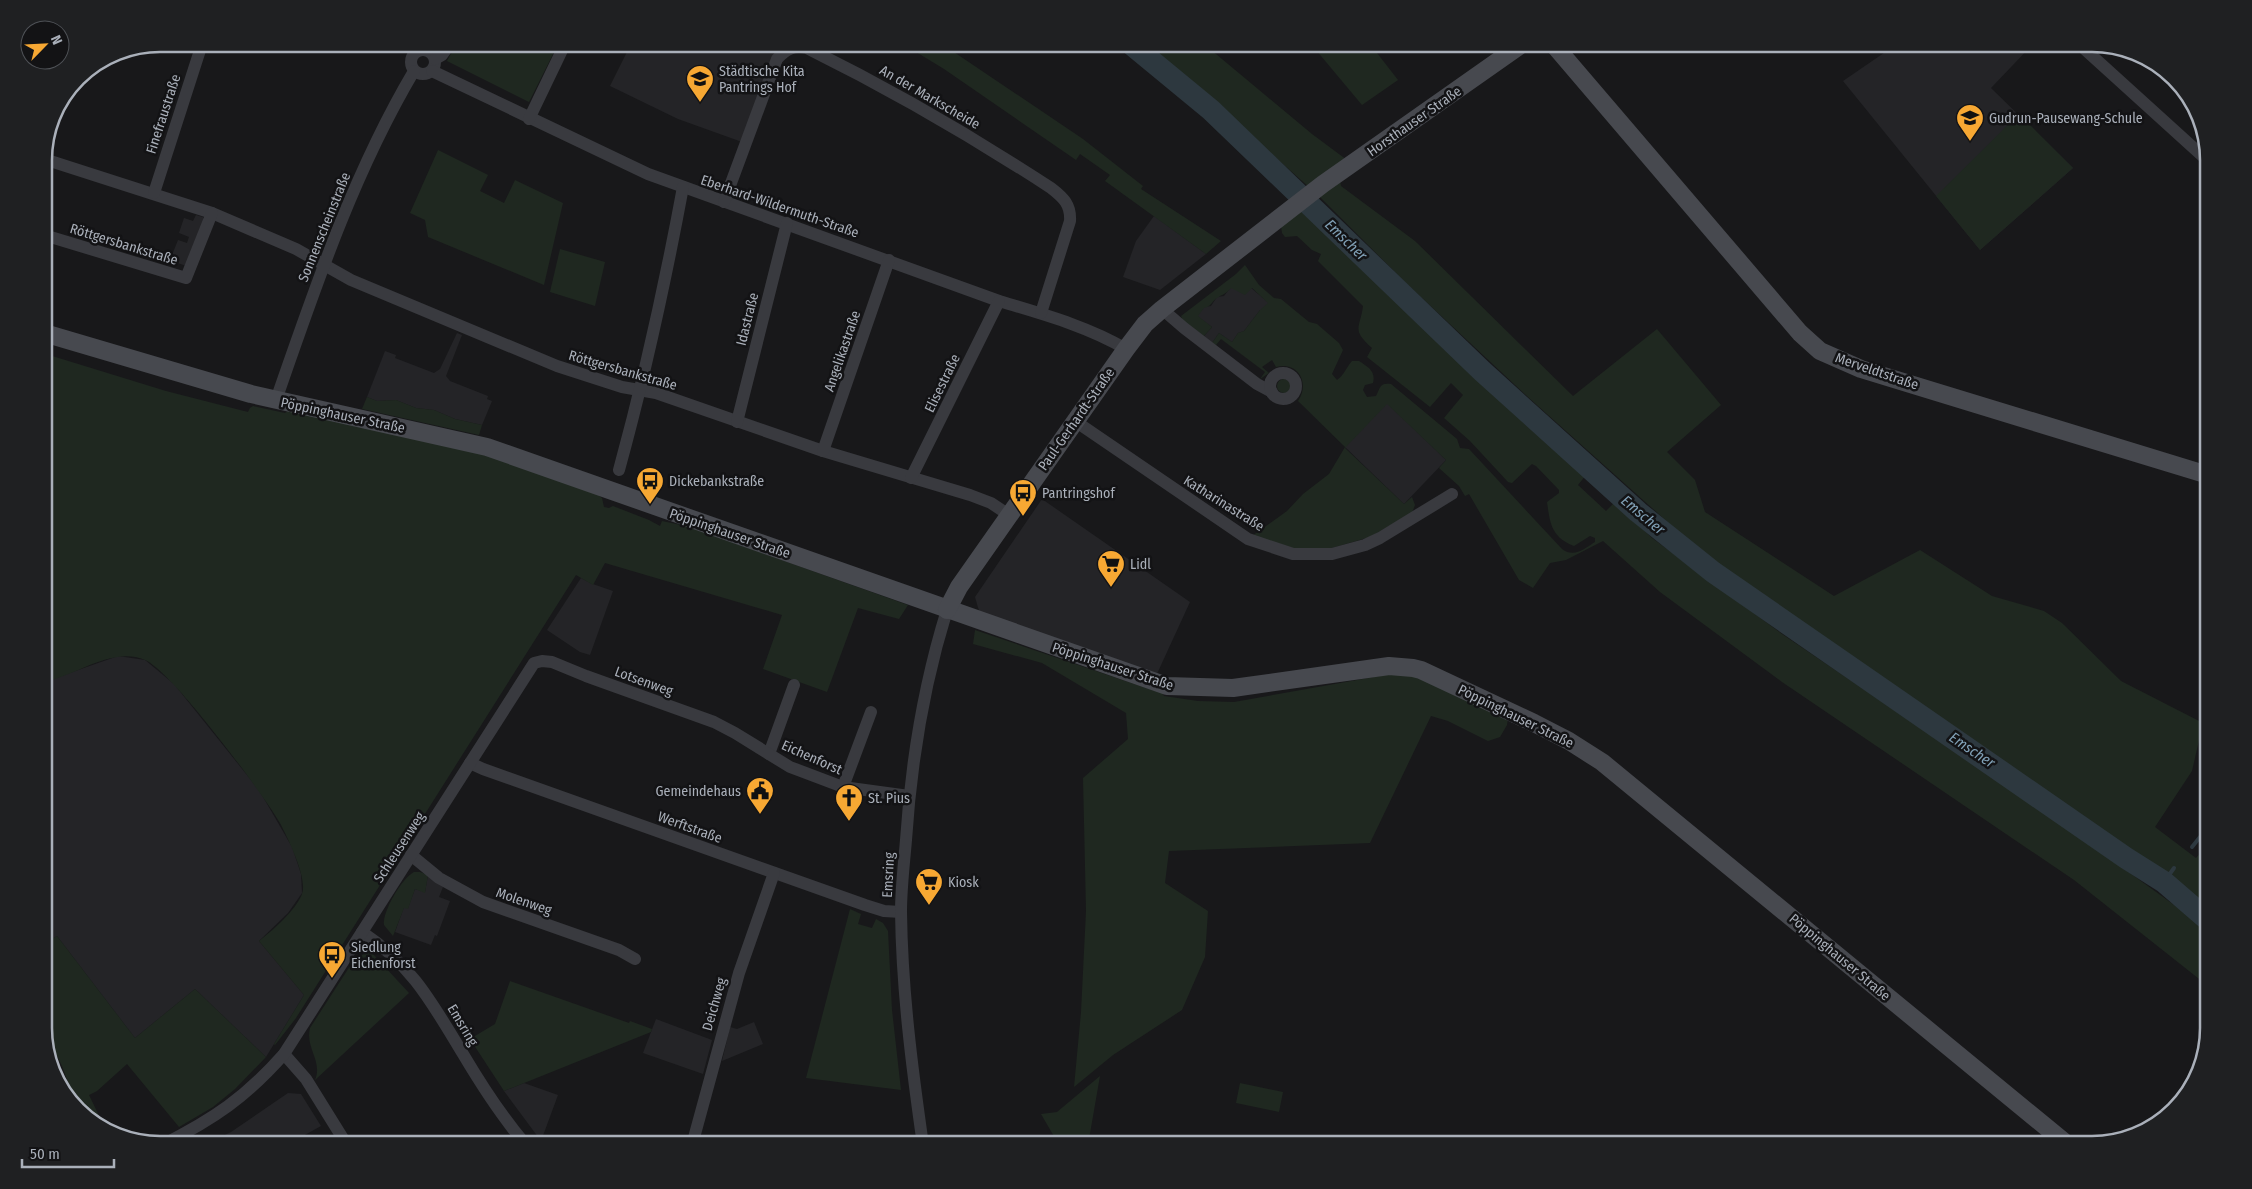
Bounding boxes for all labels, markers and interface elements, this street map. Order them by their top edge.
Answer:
north arrow [20,20,70,70]
text: N [47,33,66,47]
street label: An der Markscheide [877,62,983,133]
place label: Städtische Kita Pantrings Hof [719,63,805,96]
school or university icon: Städtische Kita Pantrings Hof [685,64,715,103]
street label: Finefraustraße [143,72,184,156]
street label: Horsthauser Straße [1364,83,1465,160]
school or university icon: Gudrun-Pausewang-Schule [1955,103,1985,142]
place label: Gudrun-Pausewang-Schule [1989,110,2143,127]
street label: Sonnenscheinstraße [295,170,354,285]
street label: Eberhard-Wildermuth-Straße [699,171,861,242]
water label: Emscher [1321,216,1371,265]
street label: Röttgersbankstraße [68,220,180,269]
street label: Idastraße [733,291,762,347]
street label: Angelikastraße [821,308,864,394]
street label: Röttgersbankstraße [567,347,679,394]
street label: Merveldtstraße [1833,349,1921,394]
street label: Elisestraße [921,351,964,415]
street label: Paul-Gerhardt-Straße [1035,365,1118,474]
street label: Pöppinghauser Straße [279,394,407,437]
bus stop icon: Dickebankstraße [635,466,665,505]
street label: Katharinastraße [1180,472,1267,535]
place label: Dickebankstraße [669,473,764,490]
bus stop icon: Pantringshof [1008,478,1038,517]
place label: Pantringshof [1042,485,1116,502]
water label: Emscher [1618,492,1669,539]
street label: Pöppinghauser Straße [667,505,792,562]
supermarket icon: Lidl [1096,549,1126,588]
place label: Lidl [1130,556,1151,573]
street label: Pöppinghauser Straße [1050,639,1176,694]
street label: Lotsenweg [612,663,676,700]
street label: Pöppinghauser Straße [1455,681,1576,752]
water label: Emscher [1946,728,1999,772]
street label: Eichenforst [779,737,845,779]
public building icon: Gemeindehaus [745,776,775,815]
place label: Gemeindehaus [656,783,741,800]
church icon: St. Pius [834,783,864,822]
place label: St. Pius [868,790,910,807]
street label: Schleusenweg [370,808,429,886]
street label: Werftstraße [655,808,724,847]
street label: Emsring [879,851,898,898]
supermarket icon: Kiosk [914,867,944,906]
place label: Kiosk [948,874,979,891]
street label: Molenweg [494,884,554,919]
street label: Pöppinghauser Straße [1786,910,1894,1005]
place label: Siedlung Eichenforst [351,939,416,972]
bus stop icon: Siedlung Eichenforst [317,940,347,979]
street label: Deichweg [699,975,730,1033]
street label: Emsring [444,1001,482,1050]
scale bar [22,1136,115,1168]
text: 50 m [30,1145,60,1163]

